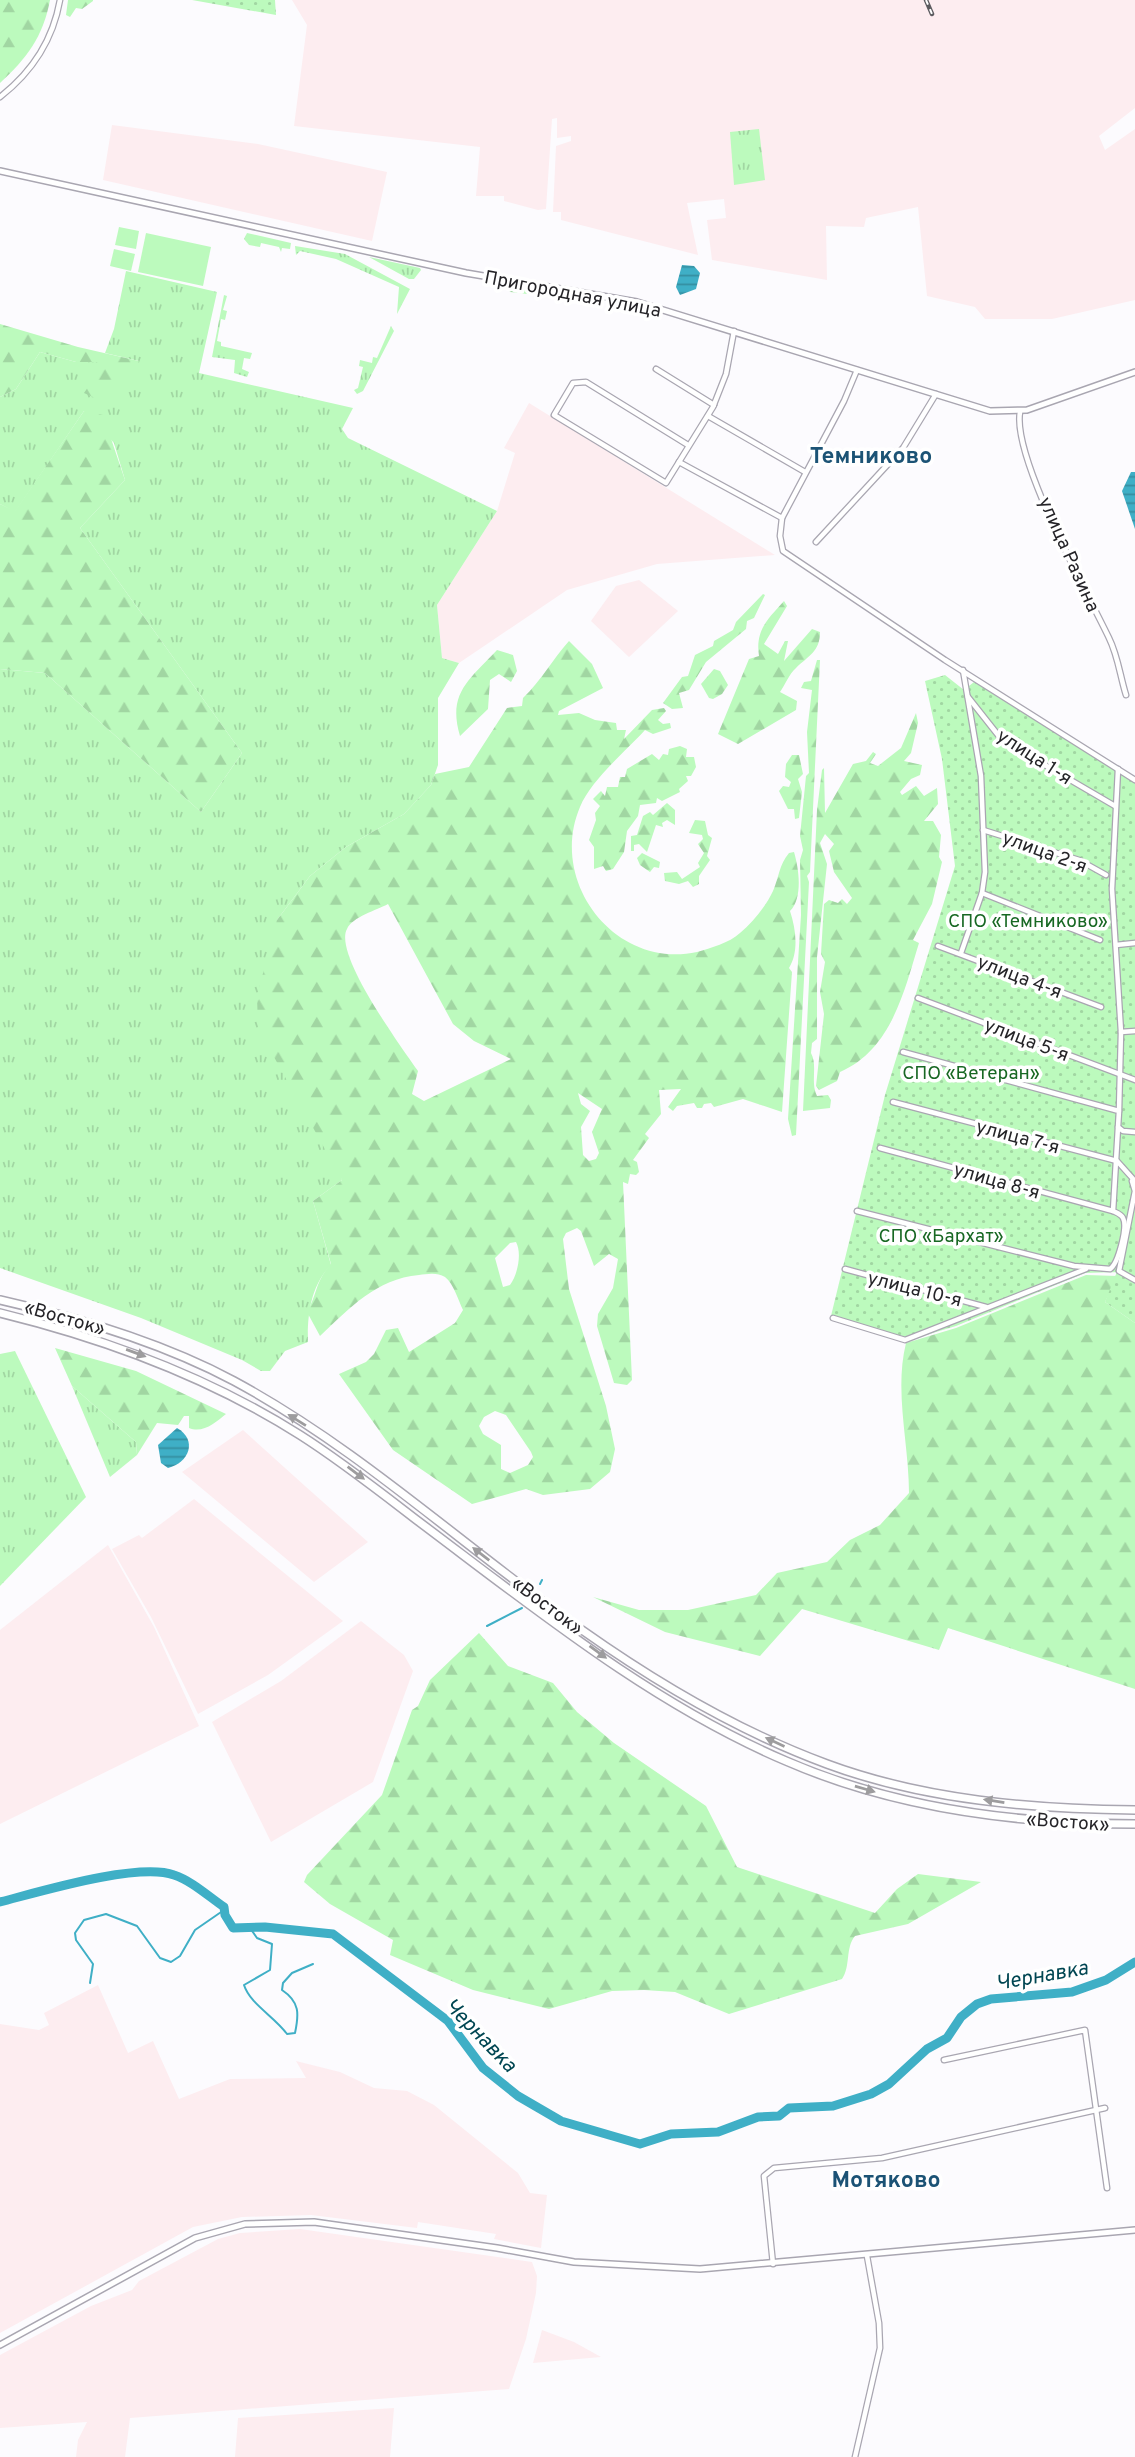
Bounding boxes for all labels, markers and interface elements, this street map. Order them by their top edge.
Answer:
street label: Пригородная улица [482,266,663,324]
district label: Темниково [810,443,932,472]
street label: улица Разина [1032,493,1104,616]
street label: улица 1-я [992,724,1076,791]
street label: улица 2-я [999,826,1090,879]
park label: СПО «Темниково» [948,910,1108,934]
street label: улица 4-я [973,951,1065,1005]
street label: улица 5-я [980,1014,1072,1068]
park label: СПО «Ветеран» [902,1062,1040,1086]
street label: улица 7-я [973,1115,1062,1161]
street label: улица 8-я [951,1158,1042,1206]
park label: СПО «Бархат» [878,1225,1004,1249]
street label: улица 10-я [865,1267,964,1313]
street label: «Восток» [21,1296,108,1342]
one-way arrow [125,1348,146,1359]
one-way arrow [288,1413,307,1426]
one-way arrow [347,1466,365,1480]
one-way arrow [472,1547,490,1561]
street label: «Восток» [506,1572,587,1641]
one-way arrow [589,1645,607,1659]
one-way arrow [765,1736,785,1748]
one-way arrow [854,1784,875,1794]
one-way arrow [983,1795,1005,1806]
street label: «Восток» [1026,1808,1110,1838]
water label: Чернавка [994,1955,1090,1998]
water label: Чернавка [438,1993,522,2079]
district label: Мотяково [831,2167,941,2196]

